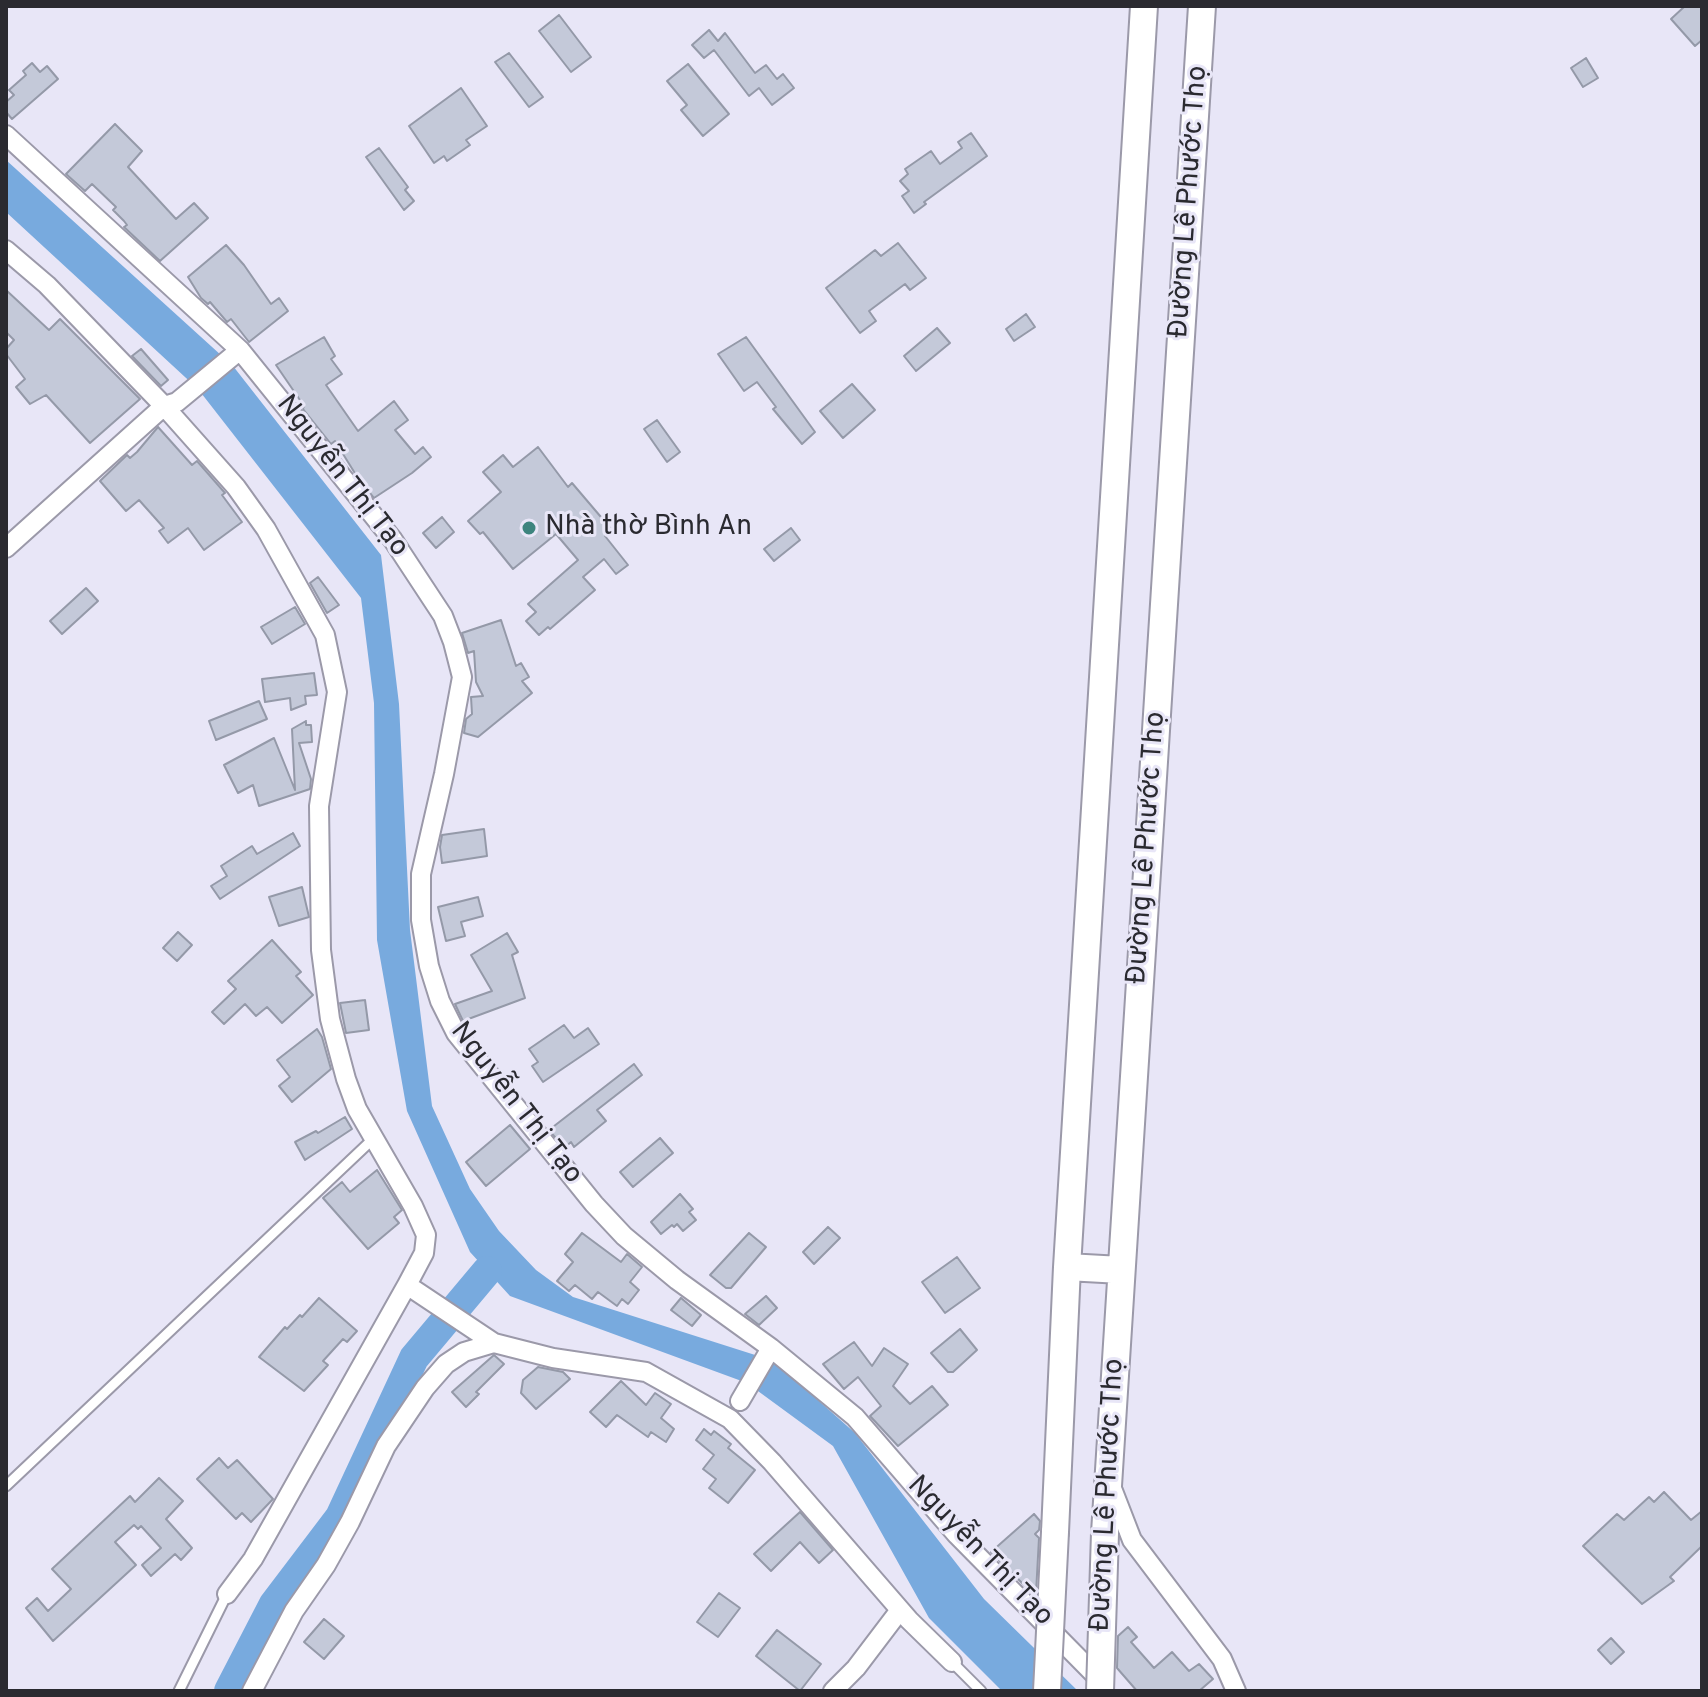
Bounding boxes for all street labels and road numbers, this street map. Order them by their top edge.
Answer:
street label: Đường Lê Phước Thọ [1164,65,1216,339]
street label: Nguyễn Thị Tạo [268,390,414,564]
street label: Đường Lê Phước Thọ [1122,711,1174,985]
street label: Nguyễn Thị Tạo [442,1017,588,1191]
street label: Đường Lê Phước Thọ [1085,1358,1133,1632]
street label: Nguyễn Thị Tạo [899,1470,1059,1634]

